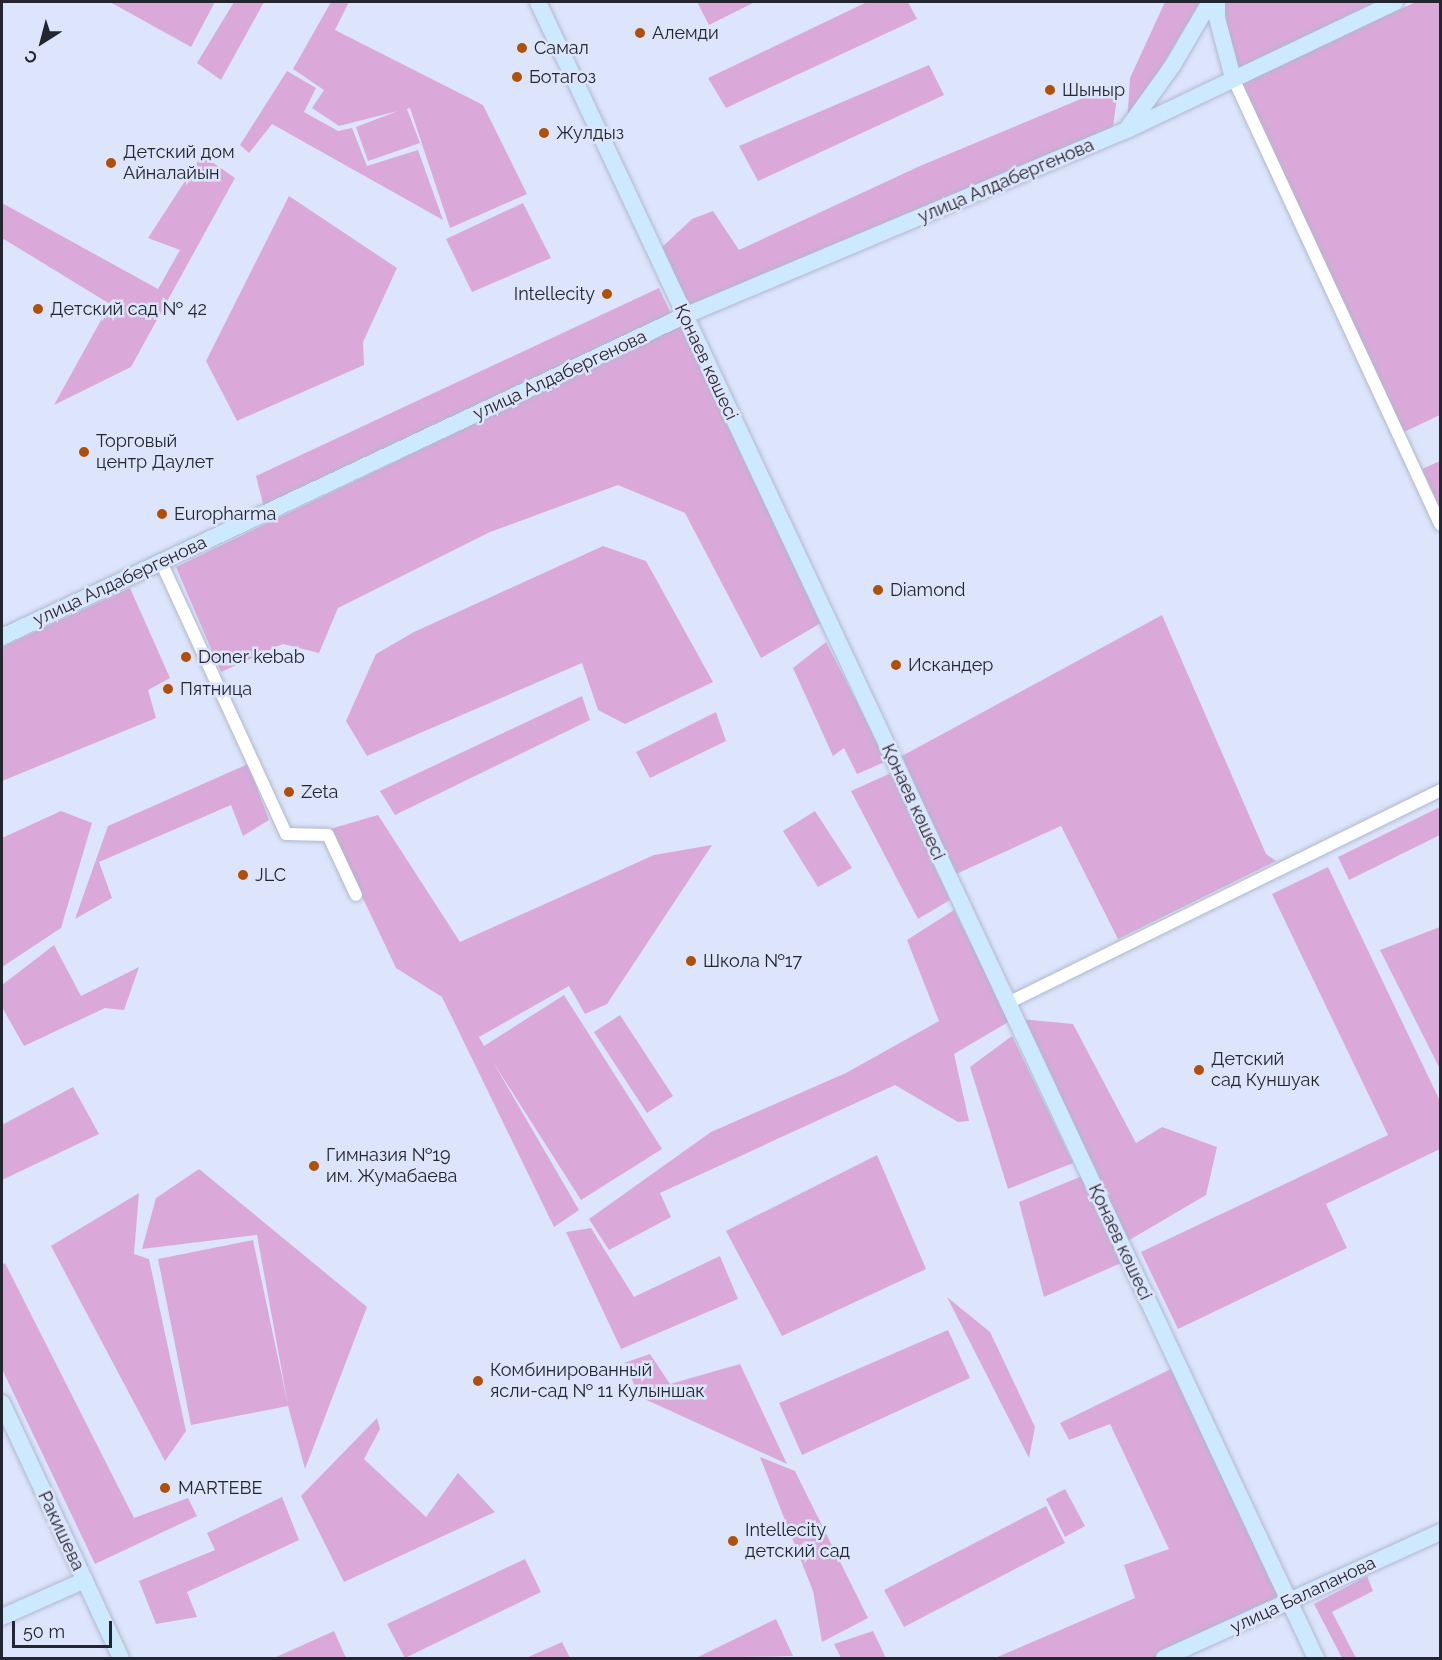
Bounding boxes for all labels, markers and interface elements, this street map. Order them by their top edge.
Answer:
north arrow [12,12,72,72]
place label: Алемди [652,22,719,44]
marker: Алемди [633,26,647,40]
place label: Самал [534,37,589,59]
marker: Самал [515,41,529,55]
text: С [21,46,41,68]
place label: Ботагоз [529,66,596,88]
marker: Ботагоз [510,70,524,84]
place label: Шыныр [1062,79,1125,101]
marker: Шыныр [1043,83,1057,97]
place label: Жулдыз [556,122,624,144]
marker: Жулдыз [537,126,551,140]
street label: улица Алдабергенова [915,134,1097,228]
place label: Детский дом Айналайын [123,142,235,184]
marker: Детский дом Айналайын [104,156,118,170]
place label: Intellecity [514,283,595,305]
marker: Intellecity [600,287,614,301]
place label: Детский сад № 42 [50,298,207,320]
street label: Қонаев көшесі [670,301,742,423]
marker: Детский сад № 42 [31,302,45,316]
street label: улица Алдабергенова [470,325,650,425]
place label: Торговый центр Даулет [96,431,214,474]
marker: Торговый центр Даулет [77,445,91,459]
place label: Europharma [174,503,276,525]
marker: Europharma [155,507,169,521]
street label: улица Алдабергенова [30,531,210,631]
place label: Diamond [890,579,966,601]
marker: Diamond [871,583,885,597]
place label: Doner kebab [198,646,305,668]
marker: Doner kebab [179,650,193,664]
place label: Искандер [908,654,993,676]
marker: Искандер [889,658,903,672]
place label: Пятница [180,678,252,700]
marker: Пятница [161,682,175,696]
street label: Қонаев көшесі [877,741,949,863]
place label: Zeta [301,781,338,803]
marker: Zeta [282,785,296,799]
place label: JLC [255,864,286,886]
marker: JLC [236,868,250,882]
place label: Школа №17 [703,950,802,972]
marker: Школа №17 [684,954,698,968]
place label: Детский сад Куншуак [1211,1049,1320,1092]
marker: Детский сад Куншуак [1192,1063,1206,1077]
place label: Гимназия №19 им. Жумабаева [326,1145,457,1188]
marker: Гимназия №19 им. Жумабаева [307,1159,321,1173]
street label: Қонаев көшесі [1084,1181,1156,1303]
place label: Комбинированный ясли-сад № 11 Кулыншак [490,1360,705,1402]
marker: Комбинированный ясли-сад № 11 Кулыншак [471,1374,485,1388]
place label: MARTEBE [178,1477,262,1499]
marker: MARTEBE [156,1479,174,1497]
street label: Ракишева [33,1488,89,1574]
place label: Intellecity детский сад [745,1520,850,1562]
marker: Intellecity детский сад [726,1534,740,1548]
street label: улица Балапанова [1227,1552,1379,1638]
scale bar [15,1609,116,1647]
text: 50 m [23,1621,65,1642]

